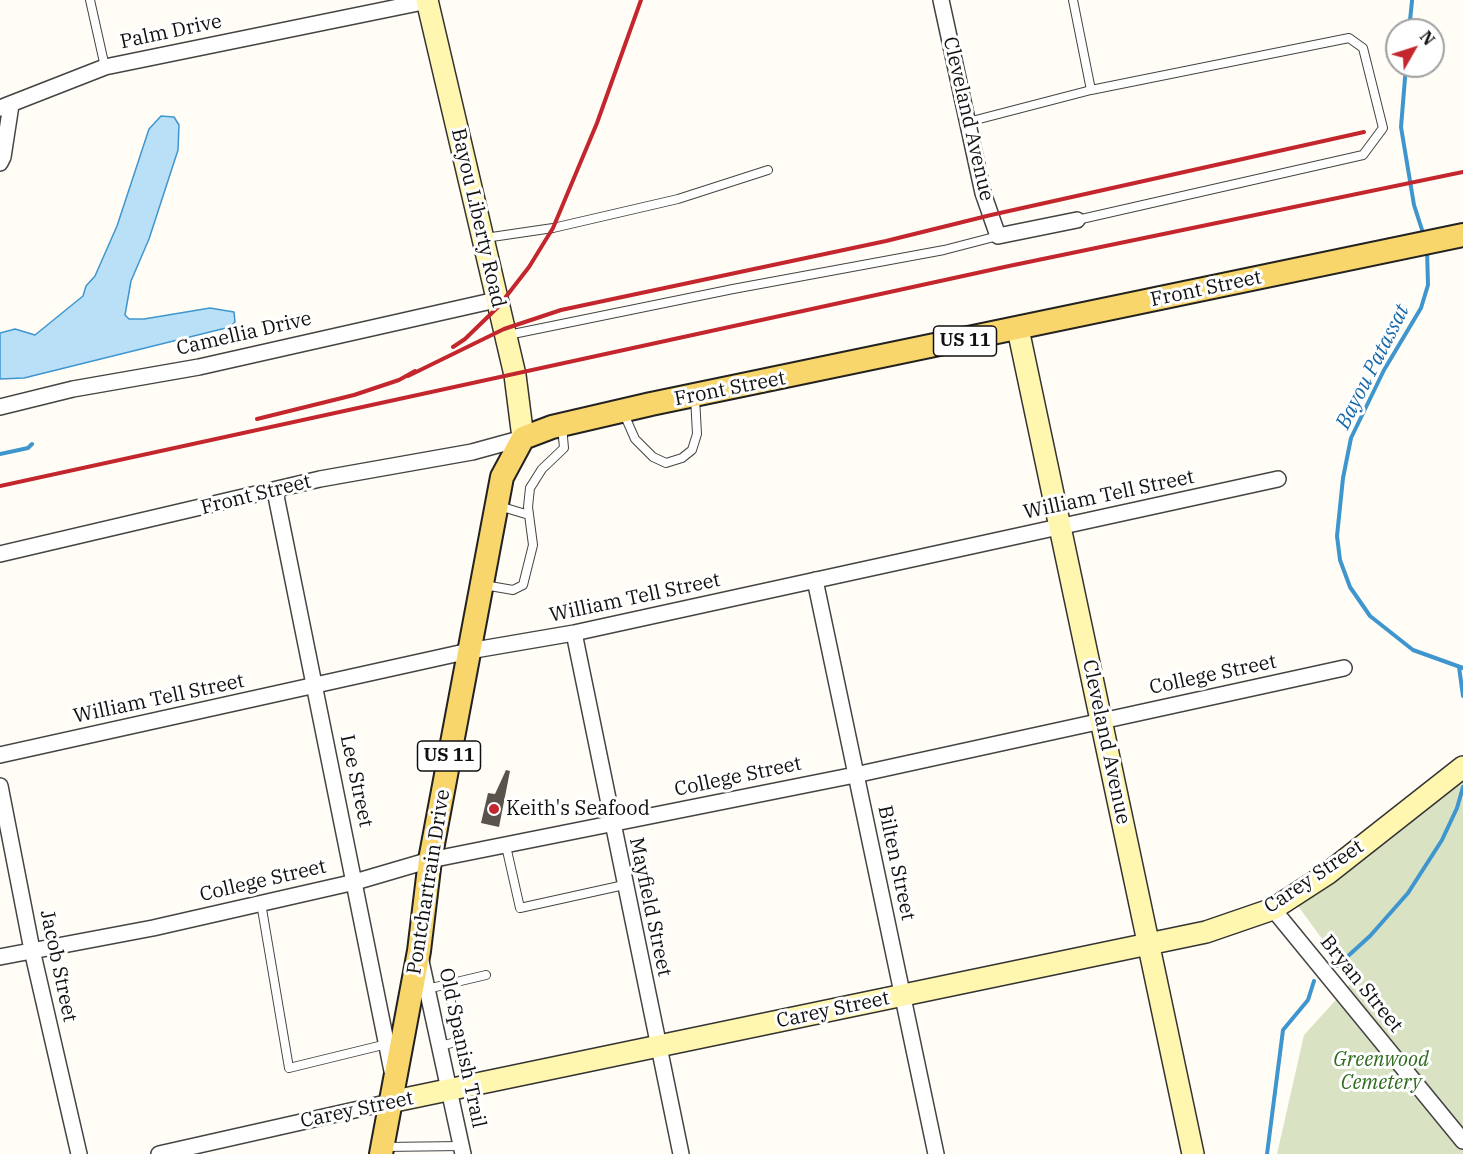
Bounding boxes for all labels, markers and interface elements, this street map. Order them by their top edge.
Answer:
street label: Palm Drive [118,10,224,54]
north arrow [1385,18,1445,78]
text: N [1416,27,1439,49]
street label: Cleveland Avenue [937,35,999,203]
street label: Bayou Liberty Road [446,126,510,310]
street label: Front Street [1148,266,1264,312]
water label: Bayou Patassat [1331,300,1415,434]
street label: Camellia Drive [174,307,314,361]
road number: US 11 [934,326,996,356]
street label: Front Street [672,366,788,412]
street label: William Tell Street [1021,465,1197,525]
street label: Front Street [198,470,314,520]
street label: William Tell Street [547,568,723,628]
street label: College Street [1147,650,1279,700]
street label: Cleveland Avenue [1077,657,1135,827]
street label: William Tell Street [71,669,247,729]
street label: Lee Street [334,732,378,830]
road number: US 11 [418,741,480,771]
street label: College Street [672,752,804,802]
street label: Pontchartrain Drive [403,788,455,976]
place label: Keith's Seafood [506,797,650,821]
marker: Keith's Seafood [487,802,501,816]
street label: Bilten Street [872,803,920,923]
street label: Mayfield Street [624,835,676,979]
street label: Carey Street [1260,835,1368,919]
street label: College Street [197,855,329,907]
street label: Jacob Street [34,908,82,1024]
street label: Bryan Street [1315,931,1407,1037]
street label: Old Spanish Trail [433,966,491,1130]
street label: Carey Street [774,986,892,1034]
park label: Greenwood Cemetery [1333,1048,1429,1095]
street label: Carey Street [298,1086,416,1134]

